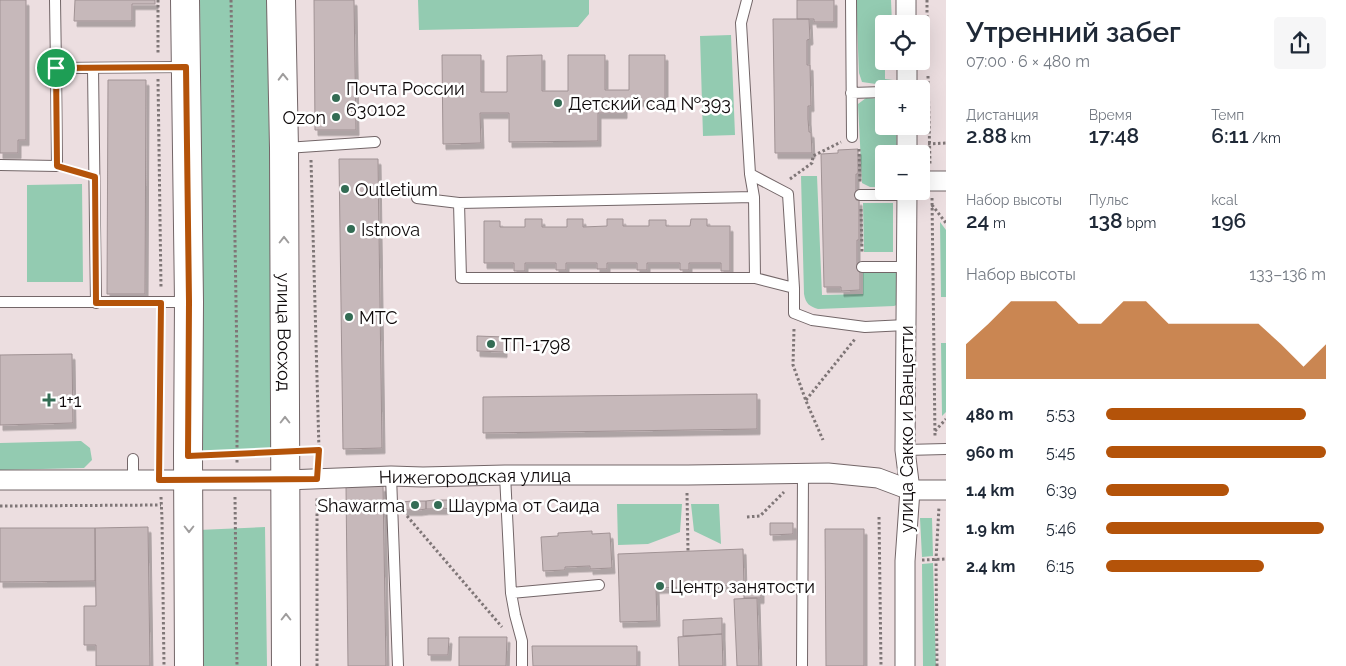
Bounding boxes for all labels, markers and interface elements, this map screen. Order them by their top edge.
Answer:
map controls [875,15,930,200]
button: locate [875,15,930,70]
text: Утренний забег [966,16,1181,49]
button: share [1274,17,1326,69]
pin [35,47,77,89]
text: 07:00 · 6 × 480 m [966,52,1090,71]
icon: arrive [42,54,70,82]
one-way arrow [278,73,288,81]
place label: Почта России 630102 [346,78,465,120]
button: + [875,80,930,135]
marker: Почта России 630102 [330,92,342,104]
place label: Детский сад №393 [568,93,731,114]
marker: Детский сад №393 [552,97,564,109]
place label: Ozon [283,107,326,128]
text: Дистанция [966,107,1039,123]
text: Время [1089,107,1132,123]
text: Темп [1211,107,1244,123]
marker: Ozon [330,111,342,123]
text: 2.88 [966,123,1007,148]
text: 17:48 [1089,123,1139,148]
text: 6:11 [1211,123,1249,148]
text: km [1007,130,1031,146]
text: /km [1249,130,1281,146]
button: − [875,145,930,200]
place label: Outletium [355,179,438,200]
marker: Outletium [339,183,351,195]
text: Набор высоты [966,192,1062,208]
text: Пульс [1089,192,1129,208]
text: kcal [1211,192,1238,208]
text: 24 [966,208,989,233]
text: 138 [1089,208,1123,233]
text: 196 [1211,208,1246,233]
text: m [989,215,1006,231]
text: bpm [1123,215,1156,231]
place label: Istnova [361,219,420,240]
marker: Istnova [345,223,357,235]
one-way arrow [279,236,289,244]
text: Набор высоты [966,265,1076,284]
text: 133–136 m [1249,265,1326,284]
street label: улица Восход [274,273,295,391]
place label: МТС [359,307,398,328]
marker: МТС [343,311,355,323]
street label: улица Сакко и Ванцетти [896,325,917,533]
place label: ТП-1798 [501,334,571,355]
marker: ТП-1798 [485,338,497,350]
place label: 1+1 [59,390,82,411]
marker: 1+1 [43,394,55,406]
text: 480 m [966,405,1013,424]
text: 5:53 [1046,405,1075,424]
one-way arrow [280,416,290,424]
text: 960 m [966,443,1014,462]
text: 5:45 [1046,443,1075,462]
street label: Нижегородская улица [378,464,571,488]
text: 1.4 km [966,481,1014,500]
text: 6:39 [1046,481,1077,500]
place label: Shawarma [317,495,405,516]
place label: Шаурма от Саида [448,495,600,516]
marker: Shawarma [409,499,421,511]
marker: Шаурма от Саида [432,499,444,511]
text: 1.9 km [966,519,1015,538]
text: 5:46 [1046,519,1076,538]
one-way arrow [183,525,194,533]
text: 2.4 km [966,557,1015,576]
text: 6:15 [1046,557,1074,576]
place label: Центр занятости [670,576,815,597]
marker: Центр занятости [654,580,666,592]
one-way arrow [281,613,291,621]

